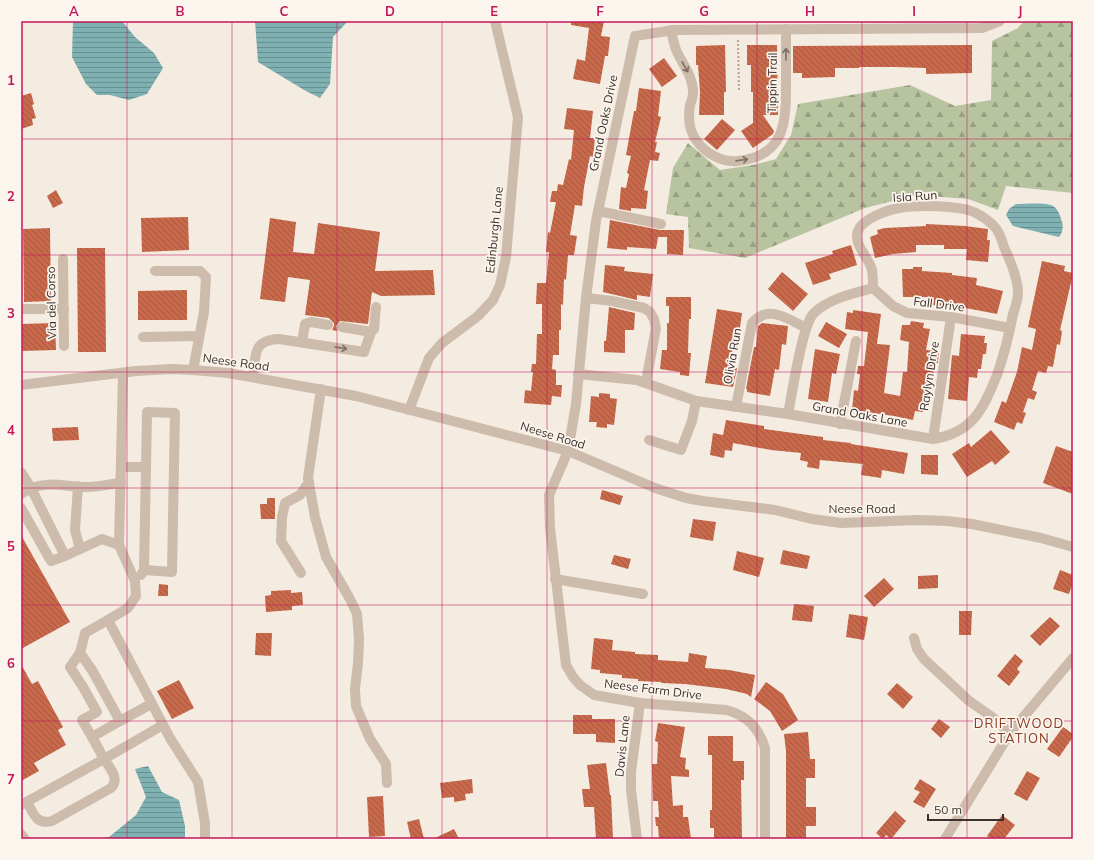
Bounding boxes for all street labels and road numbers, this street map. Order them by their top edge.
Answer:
street label: Tippin Trail [764,52,780,114]
street label: Grand Oaks Drive [585,73,621,173]
street label: Edinburgh Lane [482,186,506,274]
street label: Isla Run [892,187,938,205]
street label: Via del Corso [43,266,59,340]
street label: Fall Drive [913,293,965,315]
street label: Olivia Run [720,327,744,385]
street label: Raylyn Drive [916,340,942,412]
street label: Neese Road [202,350,270,374]
street label: Grand Oaks Lane [811,398,909,430]
street label: Neese Road [519,418,587,452]
street label: Neese Road [828,501,896,516]
street label: Neese Farm Drive [603,676,703,702]
street label: Davis Lane [611,715,633,777]

